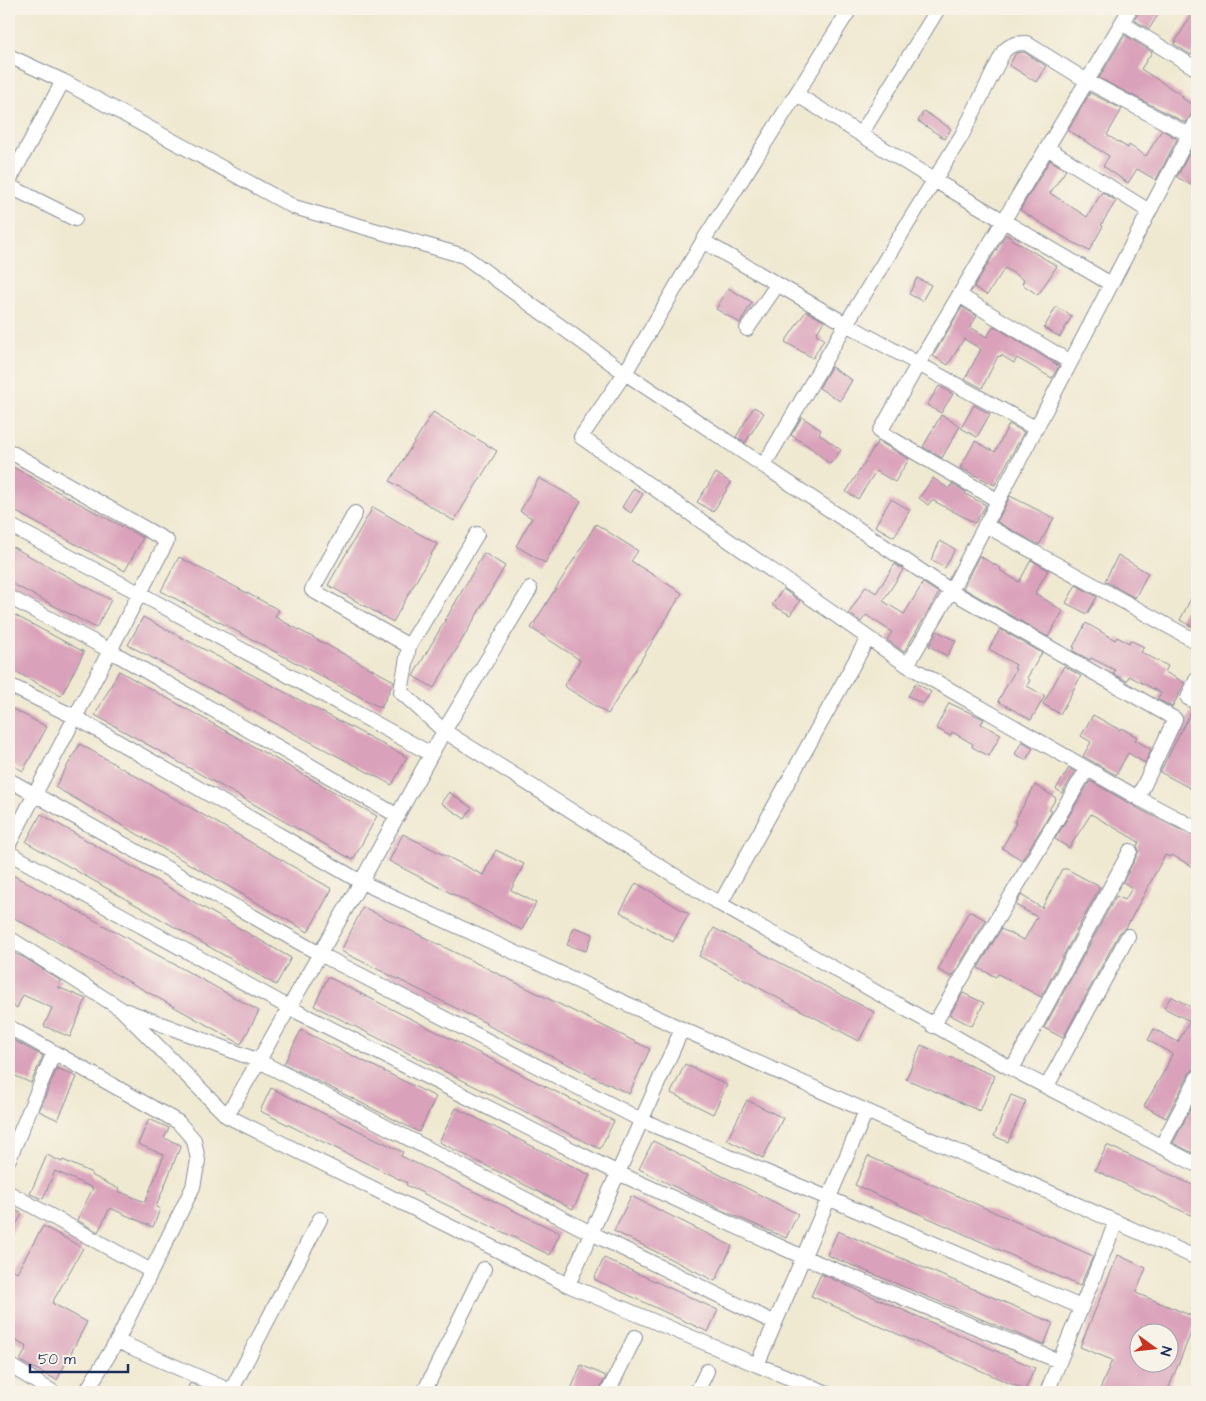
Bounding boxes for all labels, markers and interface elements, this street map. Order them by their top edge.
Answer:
north arrow [1128,1324,1178,1374]
scale bar [30,1341,128,1373]
text: N [1155,1344,1176,1358]
text: 50 m [38,1349,76,1370]

